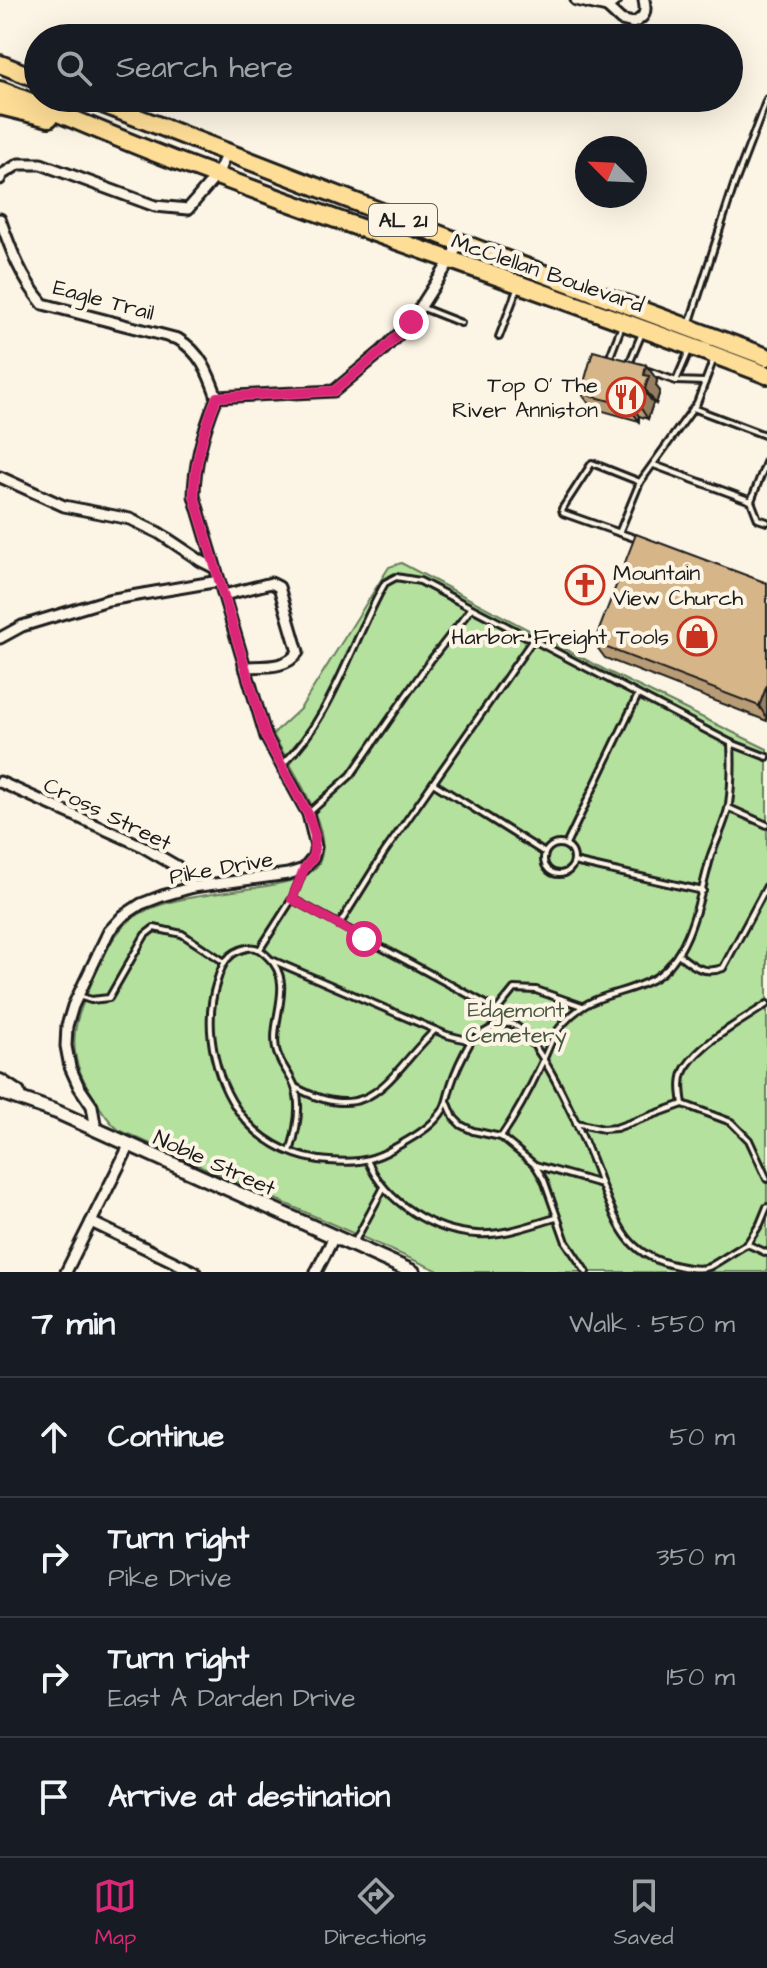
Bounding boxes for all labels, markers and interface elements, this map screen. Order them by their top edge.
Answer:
search box [24,24,743,112]
icon: search [52,46,96,90]
text: Search here [116,47,293,89]
north arrow [575,136,647,208]
road number: AL 21 [369,204,437,236]
street label: McClellan Boulevard [447,226,648,321]
street label: Eagle Trail [49,272,158,330]
route end [393,304,429,340]
place label: Top O' The River Anniston [452,370,598,426]
restaurant icon: Top O' The River Anniston [605,376,647,418]
place label: Mountain View Church [613,558,743,614]
church icon: Mountain View Church [564,564,606,606]
shop icon: Harbor Freight Tools [676,615,718,657]
place label: Harbor Freight Tools [451,622,669,654]
street label: Cross Street [38,770,177,859]
street label: Pike Drive [167,844,276,893]
route start [346,921,382,957]
park label: Edgemont Cemetery [465,995,567,1052]
street label: Noble Street [148,1123,280,1204]
text: 7 min [32,1300,115,1348]
text: Walk · 550 m [569,1306,735,1342]
icon: ahead [32,1415,76,1459]
text: Continue [108,1416,224,1458]
text: 50 m [670,1419,735,1455]
text: Turn right [108,1518,249,1560]
icon: right [32,1535,76,1579]
text: 350 m [656,1539,735,1575]
text: Pike Drive [108,1560,232,1596]
text: Turn right [108,1638,249,1680]
icon: right [32,1655,76,1699]
text: 150 m [666,1659,735,1695]
text: East A Darden Drive [108,1680,356,1716]
icon: arrive [32,1775,76,1819]
text: Arrive at destination [108,1776,390,1818]
tab: Map [93,1874,137,1953]
tab: Directions [324,1874,427,1953]
tab: Saved [614,1874,674,1953]

